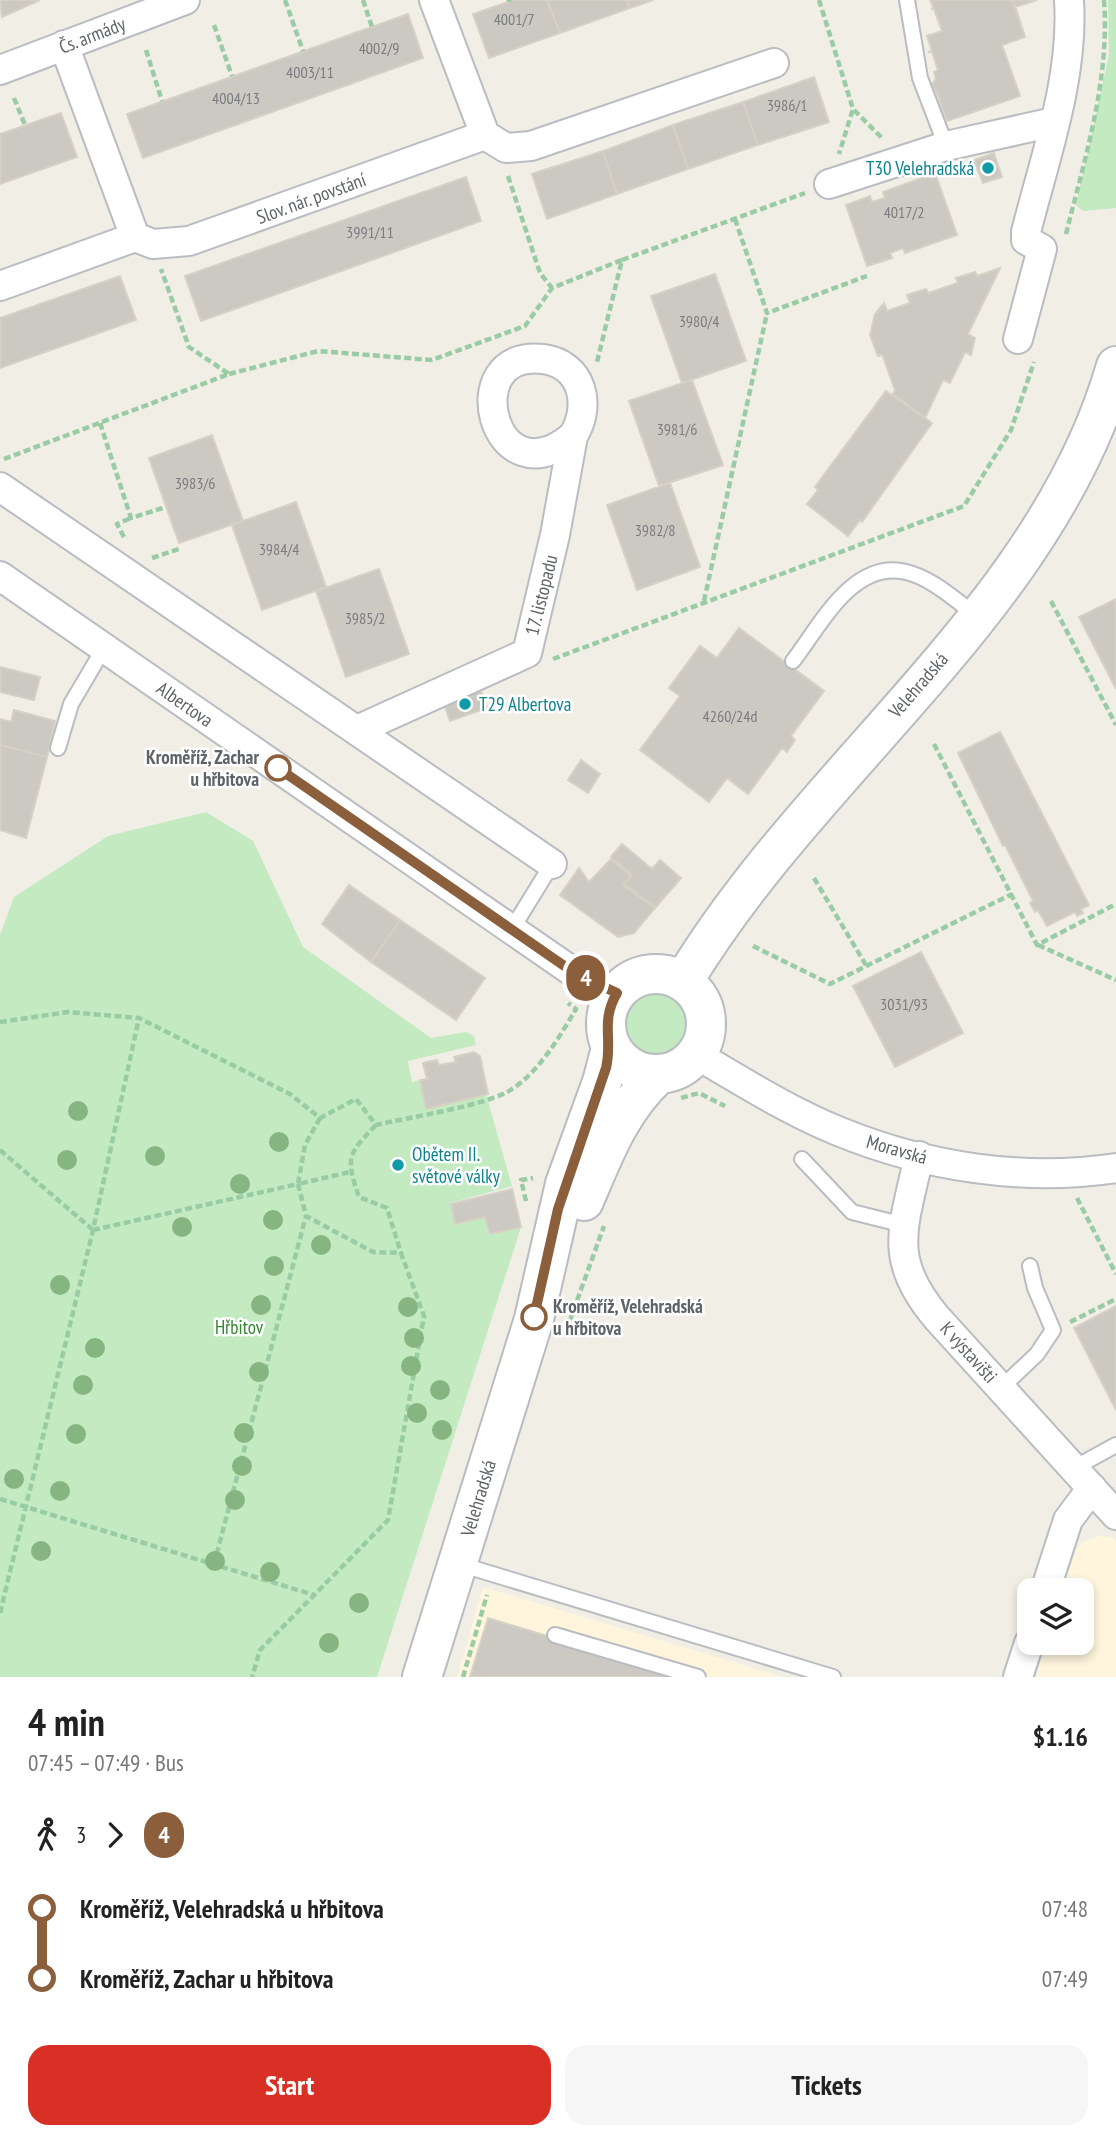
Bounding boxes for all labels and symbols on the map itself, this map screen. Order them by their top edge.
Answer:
house number: 4001/7 [494,9,534,29]
street label: Čs. armády [55,11,129,59]
house number: 4002/9 [359,38,399,58]
house number: 4003/11 [286,62,334,82]
house number: 4004/13 [212,88,260,108]
house number: 3986/1 [767,95,807,115]
place label: T30 Velehradská [866,156,974,180]
marker: T30 Velehradská [980,160,996,176]
street label: Slov. nár. povstání [253,167,369,229]
house number: 4017/2 [884,202,924,222]
house number: 3991/11 [346,222,394,242]
house number: 3980/4 [679,311,719,331]
house number: 3981/6 [657,419,697,439]
house number: 3983/6 [175,473,215,493]
house number: 3982/8 [635,520,675,540]
house number: 3984/4 [259,539,299,559]
street label: 17. listopadu [519,552,563,638]
house number: 3985/2 [345,608,385,628]
street label: Velehradská [882,647,953,723]
street label: Albertova [152,676,218,732]
place label: T29 Albertova [479,692,571,716]
marker: T29 Albertova [457,696,473,712]
house number: 4260/24d [703,706,757,726]
place label: Kroměříž, Zachar u hřbitova [146,745,259,791]
marker: Kroměříž, Zachar u hřbitova [265,755,291,781]
line badge: 4 [563,955,609,1001]
house number: 3031/93 [880,994,928,1014]
street label: Moravská [864,1129,930,1169]
place label: Obětem II. světové války [412,1142,501,1188]
marker: Obětem II. světové války [390,1157,406,1173]
place label: Kroměříž, Velehradská u hřbitova [553,1294,703,1340]
marker: Kroměříž, Velehradská u hřbitova [521,1304,547,1330]
park label: Hřbitov [215,1315,264,1339]
street label: K výstavišti [935,1316,1003,1388]
street label: Velehradská [455,1457,501,1540]

